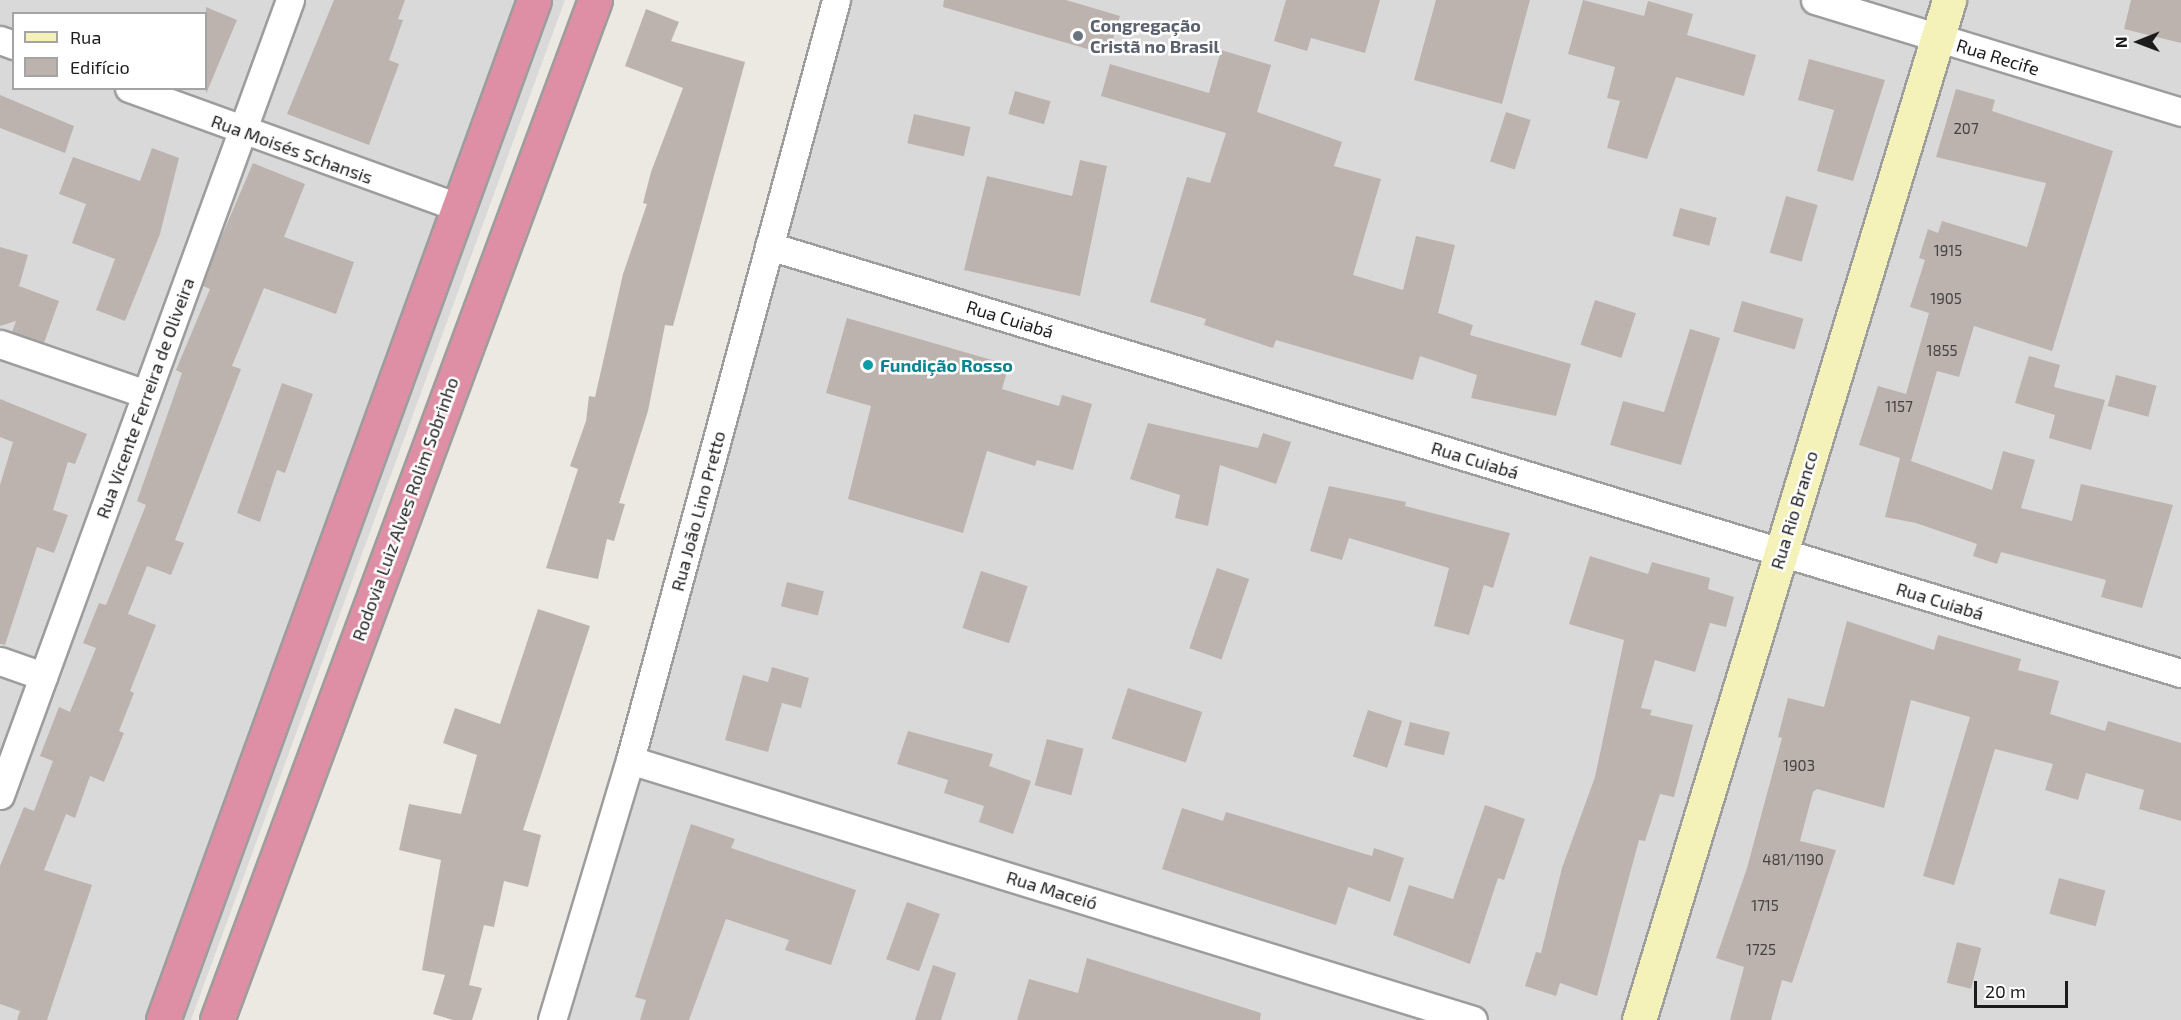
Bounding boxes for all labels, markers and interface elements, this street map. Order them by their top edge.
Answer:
legend [12,12,207,90]
north arrow [2109,12,2169,72]
place label: Congregação Cristã no Brasil [1090,15,1219,57]
text: Rua [70,26,101,48]
marker: Congregação Cristã no Brasil [1071,29,1085,43]
street label: Rua Recife [1954,34,2042,80]
text: N [2111,36,2130,48]
text: Edifício [70,56,130,78]
street label: Rua Moisés Schansis [208,110,376,188]
house number: 207 [1953,120,1979,138]
house number: 1915 [1934,242,1962,260]
street label: Rua Vicente Ferreira de Oliveira [91,274,199,522]
house number: 1905 [1930,290,1962,308]
street label: Rua Cuiabá [964,295,1056,343]
house number: 1855 [1926,342,1958,360]
place label: Fundição Rosso [880,354,1013,376]
marker: Fundição Rosso [861,358,875,372]
street label: Rodovia Luiz Alves Rolim Sobrinho [347,374,463,644]
house number: 1157 [1885,398,1913,416]
street label: Rua João Lino Pretto [666,428,730,594]
street label: Rua Cuiabá [1429,436,1521,484]
street label: Rua Rio Branco [1766,448,1822,572]
street label: Rua Cuiabá [1894,577,1986,625]
house number: 1903 [1783,757,1815,775]
house number: 481/1190 [1762,851,1824,869]
street label: Rua Maceió [1004,866,1100,914]
house number: 1715 [1751,897,1779,915]
house number: 1725 [1746,941,1776,959]
scale bar [1977,969,2072,1007]
text: 20 m [1985,980,2026,1002]

